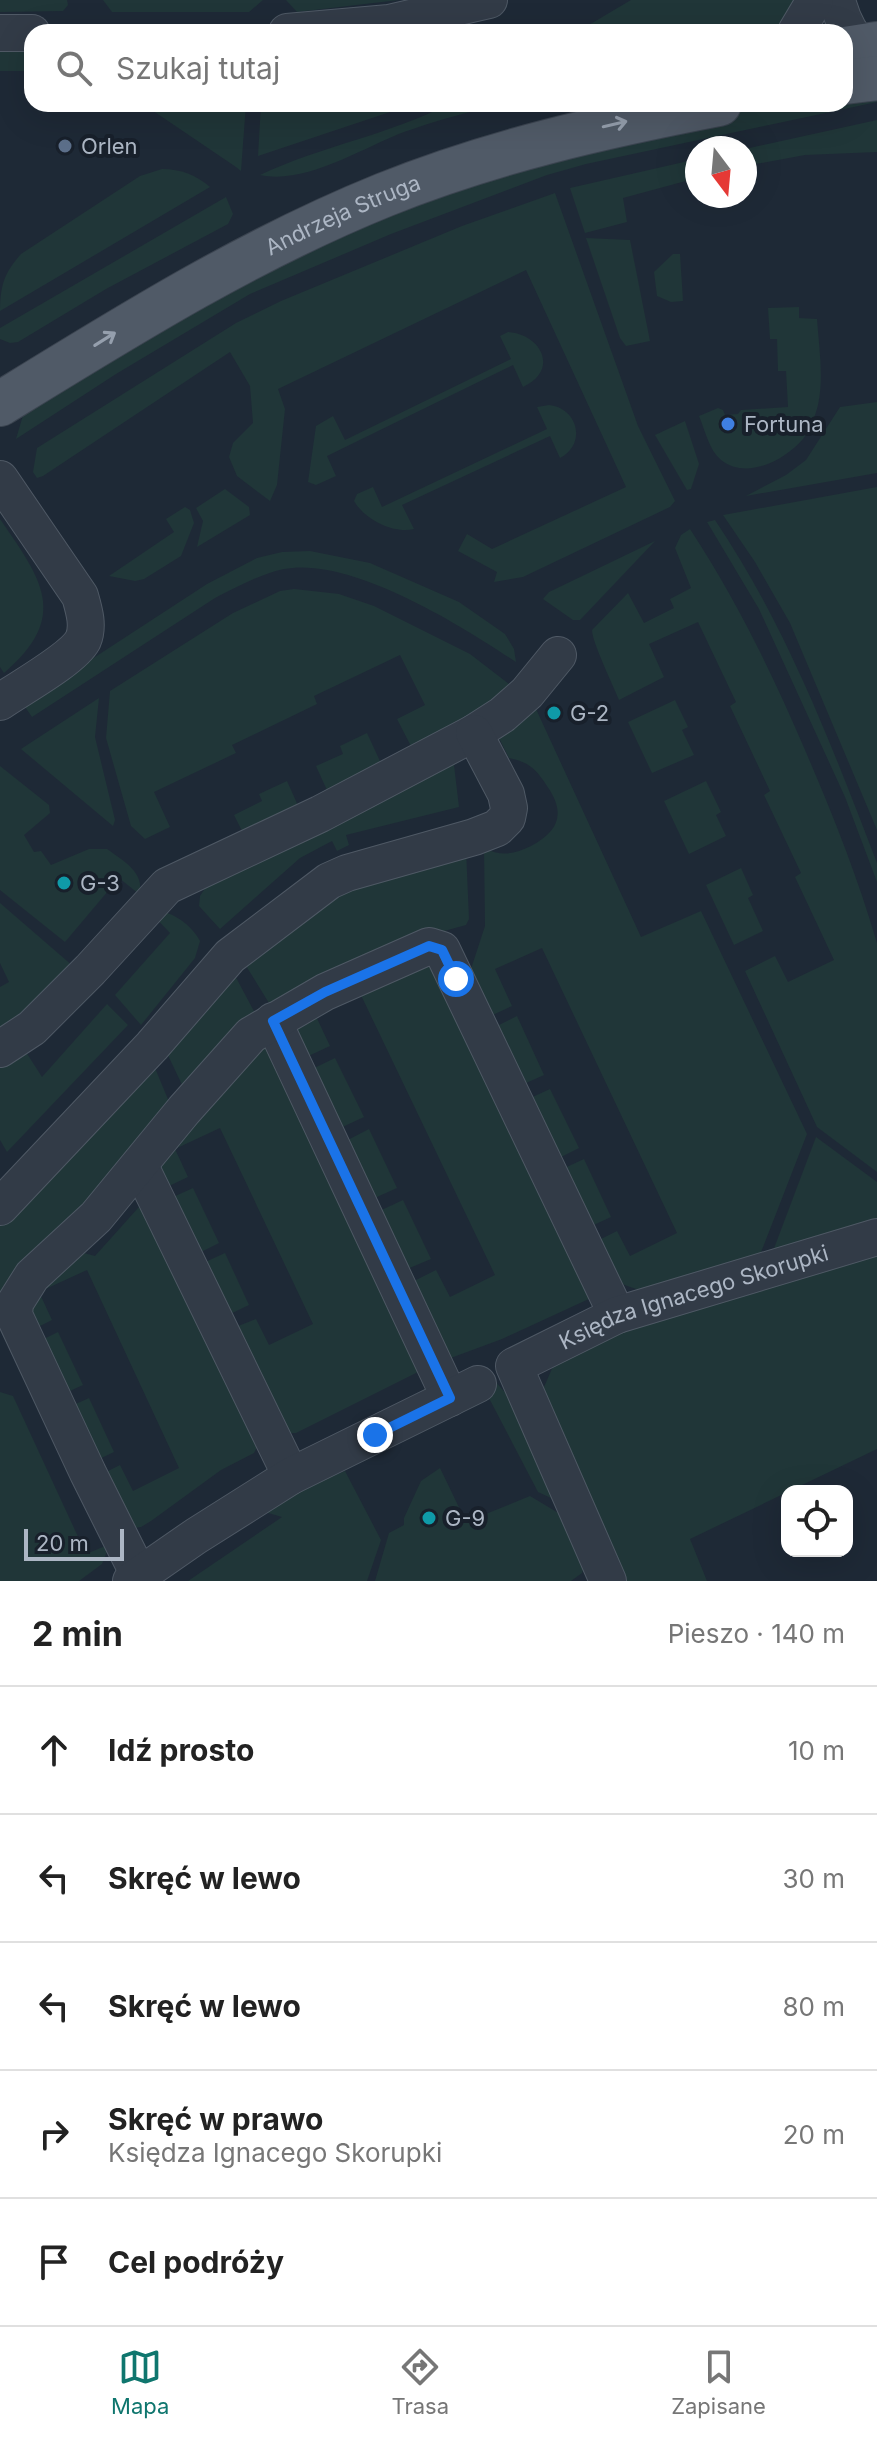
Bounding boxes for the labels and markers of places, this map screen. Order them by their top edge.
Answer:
place label: Orlen [81,133,138,159]
marker: Orlen [56,137,74,155]
place label: Fortuna [744,411,824,437]
marker: Fortuna [719,415,737,433]
place label: G-2 [570,700,609,726]
marker: G-2 [545,704,563,722]
place label: G-3 [80,870,120,896]
marker: G-3 [55,874,73,892]
place label: G-9 [445,1505,485,1531]
marker: G-9 [420,1509,438,1527]

